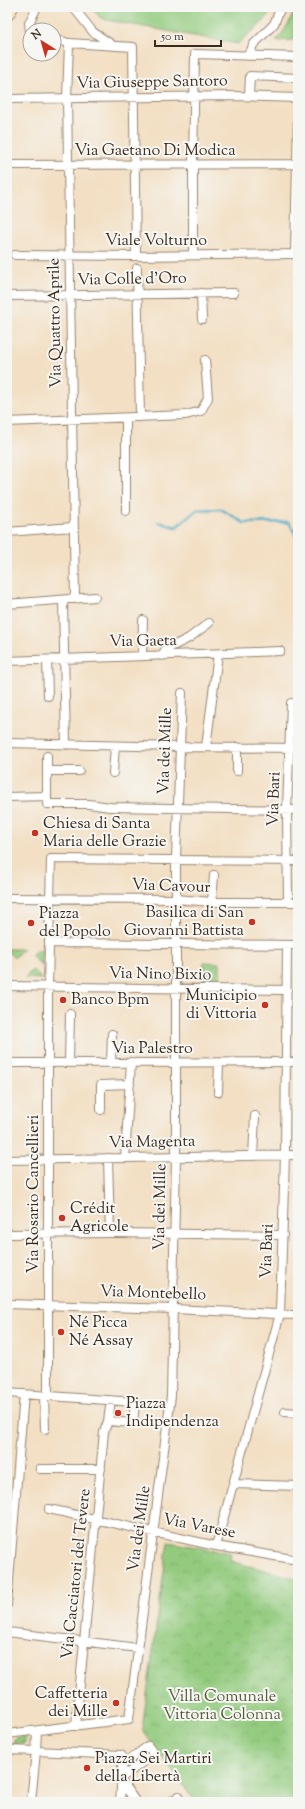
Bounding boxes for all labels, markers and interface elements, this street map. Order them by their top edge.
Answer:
north arrow [22,22,62,62]
scale bar [155,22,221,48]
text: N [27,26,45,44]
text: 50 m [160,28,184,46]
street label: Via Giuseppe Santoro [76,70,228,96]
street label: Via Gaetano Di Modica [74,140,236,163]
street label: Viale Volturno [105,230,207,253]
street label: Via Quattro Aprile [43,258,69,388]
street label: Via Colle d'Oro [77,268,187,292]
street label: Via Gaeta [109,630,178,654]
street label: Via dei Mille [153,707,179,795]
street label: Via Bari [263,771,287,827]
place label: Chiesa di Santa Maria delle Grazie [43,813,167,854]
marker: Chiesa di Santa Maria delle Grazie [30,828,40,838]
street label: Via Cavour [131,874,211,900]
place label: Basilica di San Giovanni Battista [124,902,245,943]
place label: Piazza del Popolo [39,903,111,944]
marker: Basilica di San Giovanni Battista [247,917,257,927]
marker: Piazza del Popolo [26,918,36,928]
street label: Via Nino Bixio [109,963,212,987]
place label: Municipio di Vittoria [186,985,258,1026]
place label: Banco Bpm [71,989,149,1012]
marker: Banco Bpm [58,995,68,1005]
marker: Municipio di Vittoria [260,1000,270,1010]
street label: Via Palestro [111,1038,193,1061]
street label: Via Rosario Cancellieri [23,1114,46,1273]
street label: Via Magenta [109,1131,196,1155]
street label: Via dei Mille [149,1163,173,1251]
place label: Crédit Agricole [70,1198,129,1239]
marker: Crédit Agricole [57,1213,67,1223]
street label: Via Bari [256,1223,280,1279]
street label: Via Montebello [100,1281,207,1307]
place label: Né Picca Né Assay [69,1312,133,1353]
marker: Né Picca Né Assay [56,1327,66,1337]
place label: Piazza Indipendenza [126,1393,220,1434]
marker: Piazza Indipendenza [113,1408,123,1418]
street label: Via dei Mille [123,1484,157,1574]
street label: Via Cacciatori del Tevere [57,1488,97,1660]
street label: Via Varese [161,1509,237,1545]
place label: Caffetteria dei Mille [35,1683,109,1724]
park label: Villa Comunale Vittoria Colonna [163,1686,282,1727]
marker: Caffetteria dei Mille [111,1698,121,1708]
place label: Piazza Sei Martiri della Libertà [95,1748,212,1789]
marker: Piazza Sei Martiri della Libertà [82,1763,92,1773]

